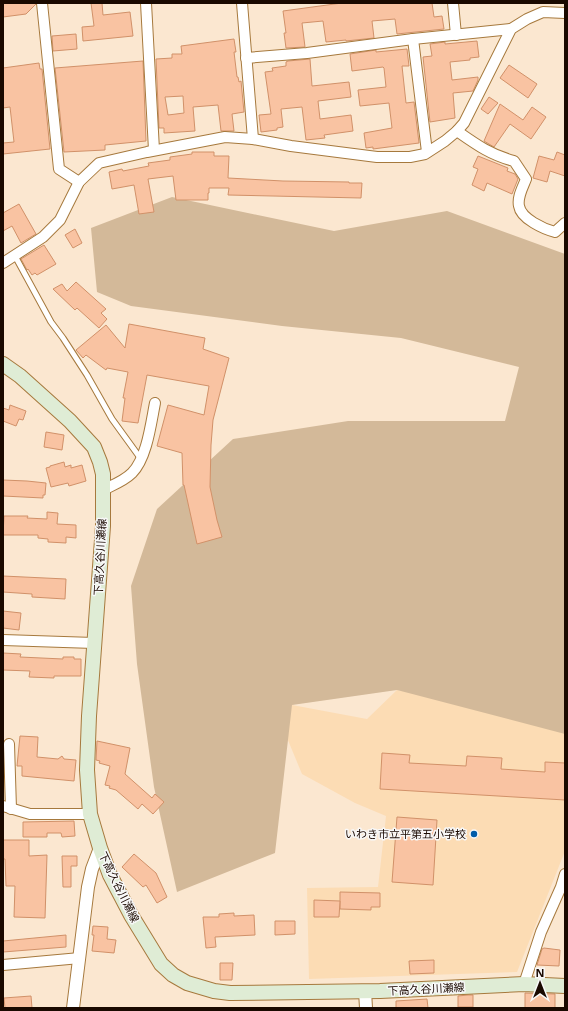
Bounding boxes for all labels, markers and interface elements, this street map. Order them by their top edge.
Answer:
street label: 下高久谷川瀬線 [90,518,109,596]
place label: いわき市立平第五小学校 [345,826,466,841]
marker: いわき市立平第五小学校 [469,829,479,839]
street label: 下高久谷川瀬線 [96,849,143,925]
north arrow [520,963,560,1003]
text: N [536,965,544,980]
street label: 下高久谷川瀬線 [387,979,465,998]

